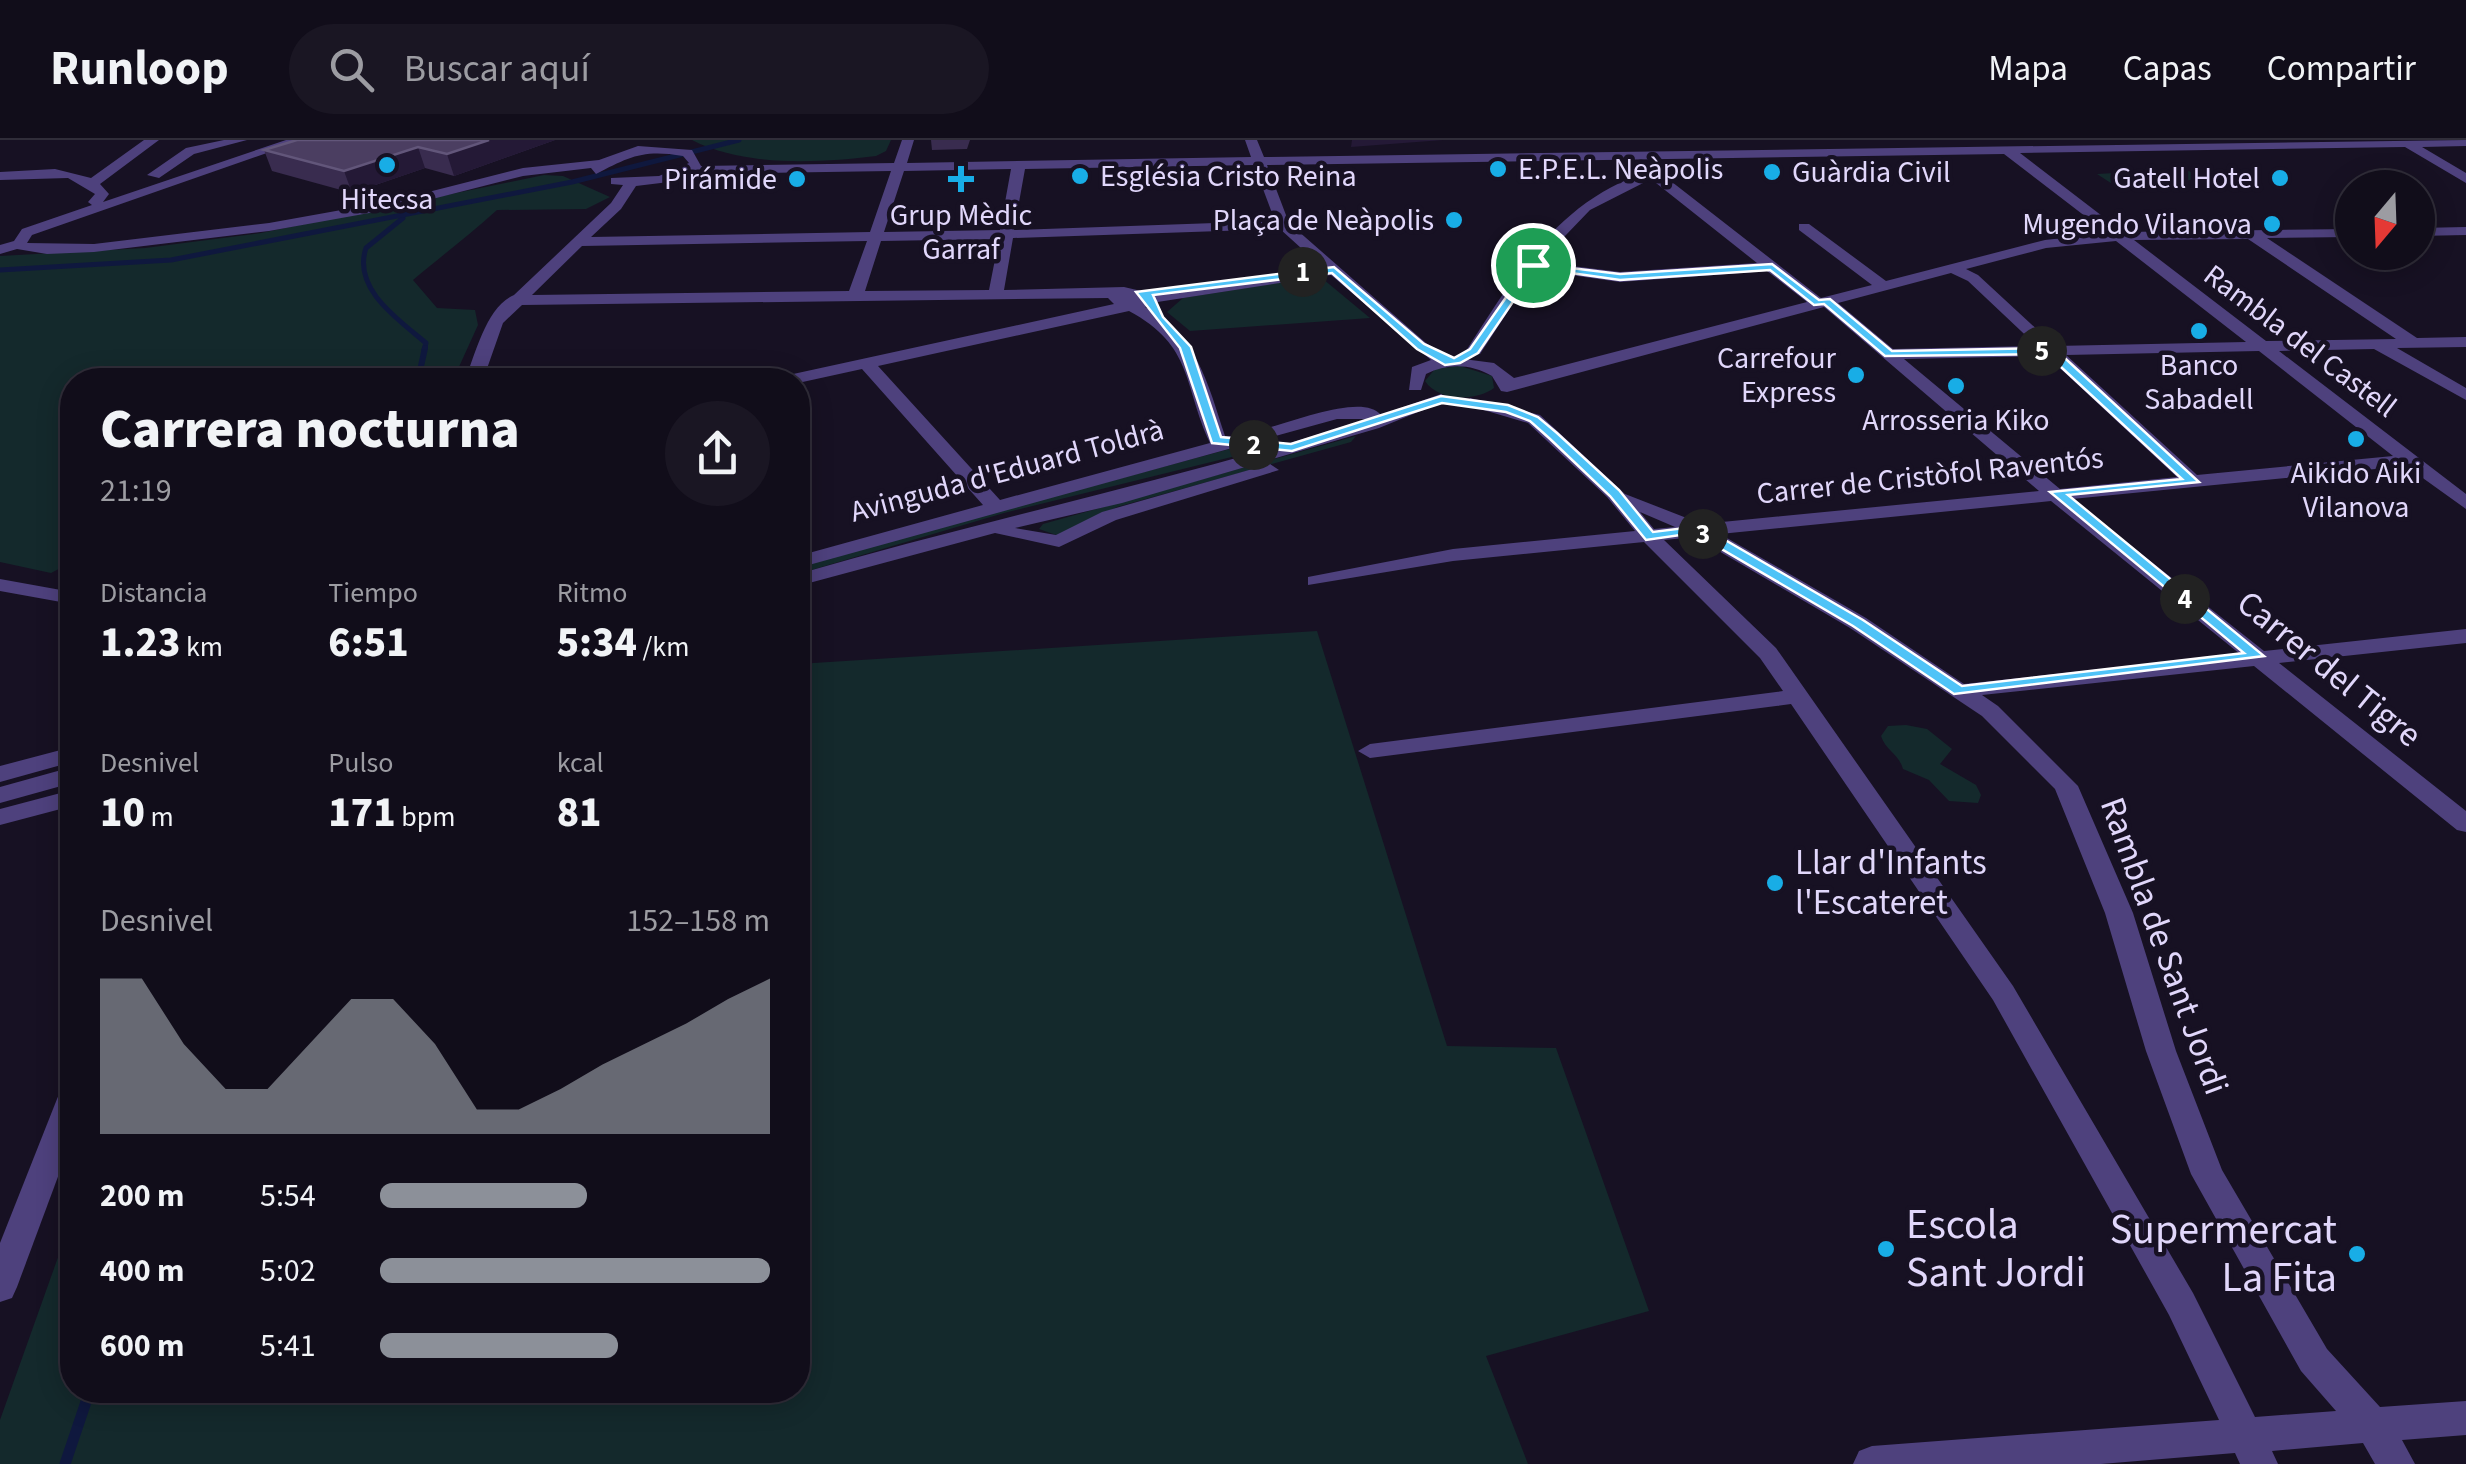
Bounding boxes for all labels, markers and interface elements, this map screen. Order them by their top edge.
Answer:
search box [289,24,989,114]
text: Runloop [50,35,229,103]
icon: search [324,42,379,97]
text: Buscar aquí [404,42,590,96]
text: Mapa [1988,44,2068,94]
text: Capas [2123,44,2212,94]
text: Compartir [2267,44,2416,94]
place label: E.P.E.L. Neàpolis [1518,148,1723,191]
place label: Guàrdia Civil [1792,151,1951,194]
marker: Hitecsa [376,154,398,176]
place label: Església Cristo Reina [1100,155,1357,198]
place label: Gatell Hotel [2113,157,2260,200]
place label: Pirámide [664,158,777,201]
marker: E.P.E.L. Neàpolis [1487,158,1509,180]
marker: Guàrdia Civil [1761,161,1783,183]
marker: Església Cristo Reina [1069,165,1091,187]
marker: Grup Mèdic Garraf [948,166,974,192]
marker: Gatell Hotel [2269,167,2291,189]
marker: Pirámide [786,168,808,190]
north arrow [2335,170,2435,270]
map controls [2335,170,2435,270]
place label: Hitecsa [341,178,433,221]
place label: Grup Mèdic Garraf [890,194,1032,271]
place label: Plaça de Neàpolis [1213,199,1434,242]
place label: Mugendo Vilanova [2022,203,2252,246]
marker: Plaça de Neàpolis [1443,209,1465,231]
marker: Mugendo Vilanova [2261,213,2283,235]
pin [1491,223,1576,308]
icon: arrive [1506,238,1561,293]
pin: 1 [1278,247,1328,297]
text: 1 [1296,252,1310,292]
street label: Rambla del Castell [2195,254,2405,428]
marker: Banco Sabadell [2188,320,2210,342]
pin: 5 [2017,326,2067,376]
text: 5 [2035,331,2049,371]
place label: Carrefour Express [1717,337,1837,414]
place label: Banco Sabadell [2144,344,2254,421]
marker: Carrefour Express [1845,364,1867,386]
marker: Arrosseria Kiko [1945,375,1967,397]
text: Carrera nocturna [100,391,520,469]
place label: Arrosseria Kiko [1862,399,2050,442]
button: share [665,401,770,506]
street label: Avinguda d'Eduard Toldrà [845,408,1169,534]
pin: 2 [1229,420,1279,470]
text: 2 [1247,425,1261,465]
marker: Aikido Aiki Vilanova [2345,428,2367,450]
street label: Carrer de Cristòfol Raventós [1754,436,2106,516]
place label: Aikido Aiki Vilanova [2291,452,2421,529]
text: 21:19 [100,468,172,514]
pin: 3 [1678,509,1728,559]
text: 3 [1696,514,1710,554]
text: Distancia [100,573,207,613]
text: Tiempo [328,573,418,613]
text: Ritmo [557,573,627,613]
pin: 4 [2160,574,2210,624]
text: 4 [2178,579,2192,619]
street label: Carrer del Tigre [2226,579,2432,759]
text: 1.23 [100,613,180,673]
text: 6:51 [328,613,409,673]
text: 5:34 [557,613,637,673]
text: km [180,627,223,667]
text: /km [637,627,689,667]
text: Desnivel [100,743,199,783]
text: Pulso [328,743,393,783]
text: kcal [557,743,604,783]
text: 10 [100,783,145,843]
text: 171 [328,783,396,843]
text: 81 [557,783,602,843]
street label: Rambla de Sant Jordi [2087,790,2241,1102]
text: m [145,797,174,837]
text: bpm [396,797,455,837]
place label: Llar d'Infants l'Escateret [1795,838,1987,928]
marker: Llar d'Infants l'Escateret [1764,872,1786,894]
text: Desnivel [100,898,213,944]
text: 152–158 m [626,898,770,944]
text: 200 m [100,1173,185,1219]
text: 5:54 [260,1173,316,1219]
place label: Escola Sant Jordi [1906,1195,2086,1303]
place label: Supermercat La Fita [2110,1200,2337,1308]
marker: Escola Sant Jordi [1875,1238,1897,1260]
marker: Supermercat La Fita [2346,1243,2368,1265]
text: 400 m [100,1248,185,1294]
text: 5:02 [260,1248,316,1294]
text: 600 m [100,1323,185,1369]
text: 5:41 [260,1323,316,1369]

